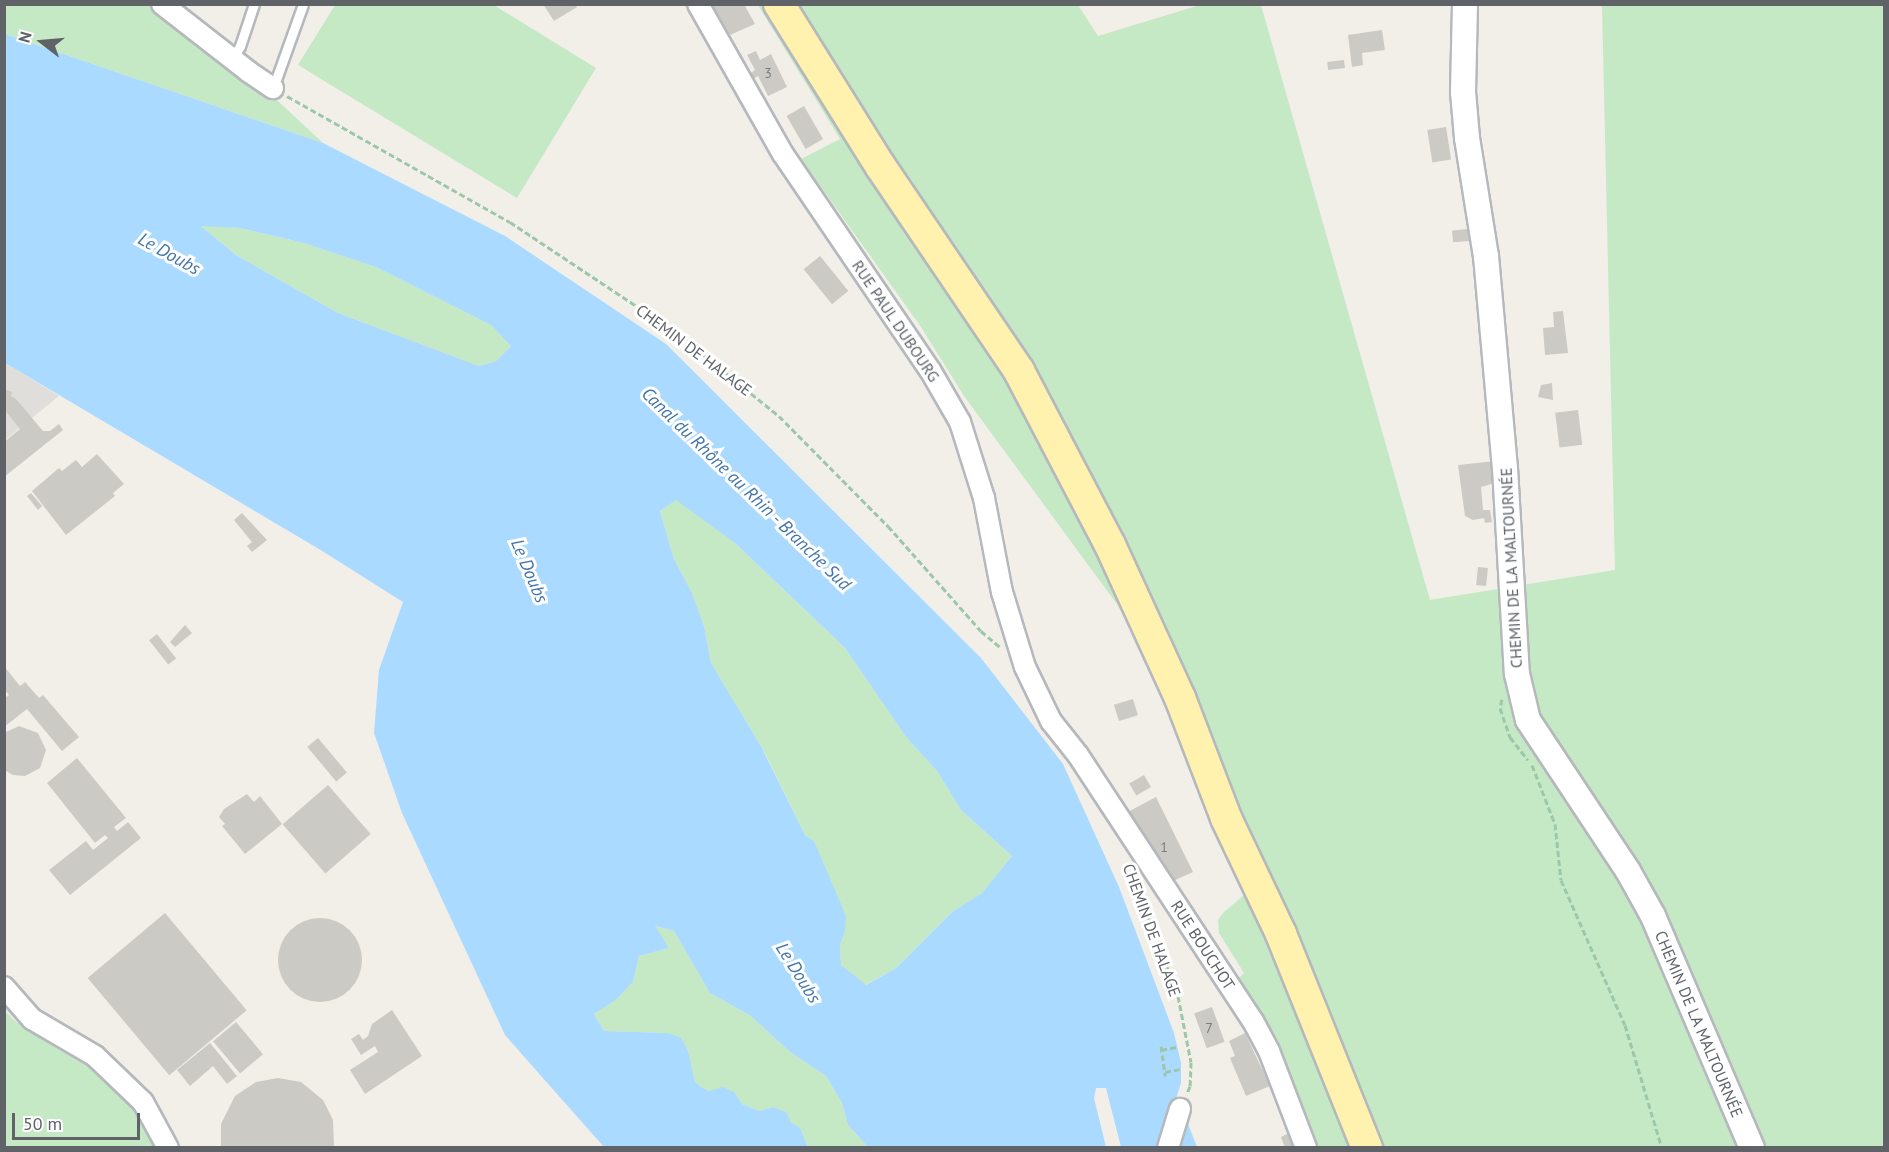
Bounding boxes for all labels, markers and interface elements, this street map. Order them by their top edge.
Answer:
north arrow [12,12,72,72]
text: N [14,29,36,45]
house number: 3 [764,65,772,81]
water label: Le Doubs [134,228,204,280]
street label: RUE PAUL DUBOURG [848,256,944,386]
street label: CHEMIN DE HALAGE [632,300,756,400]
water label: Canal du Rhône au Rhin - Branche Sud [636,383,856,595]
street label: CHEMIN DE LA MALTOURNÉE [1496,467,1526,669]
water label: Le Doubs [506,536,552,606]
house number: 1 [1160,839,1168,855]
street label: CHEMIN DE HALAGE [1119,861,1185,999]
street label: RUE BOUCHOT [1167,897,1239,993]
street label: CHEMIN DE LA MALTOURNÉE [1651,928,1747,1120]
water label: Le Doubs [771,939,825,1007]
house number: 7 [1205,1020,1213,1036]
scale bar [15,1101,142,1139]
text: 50 m [23,1112,62,1135]

